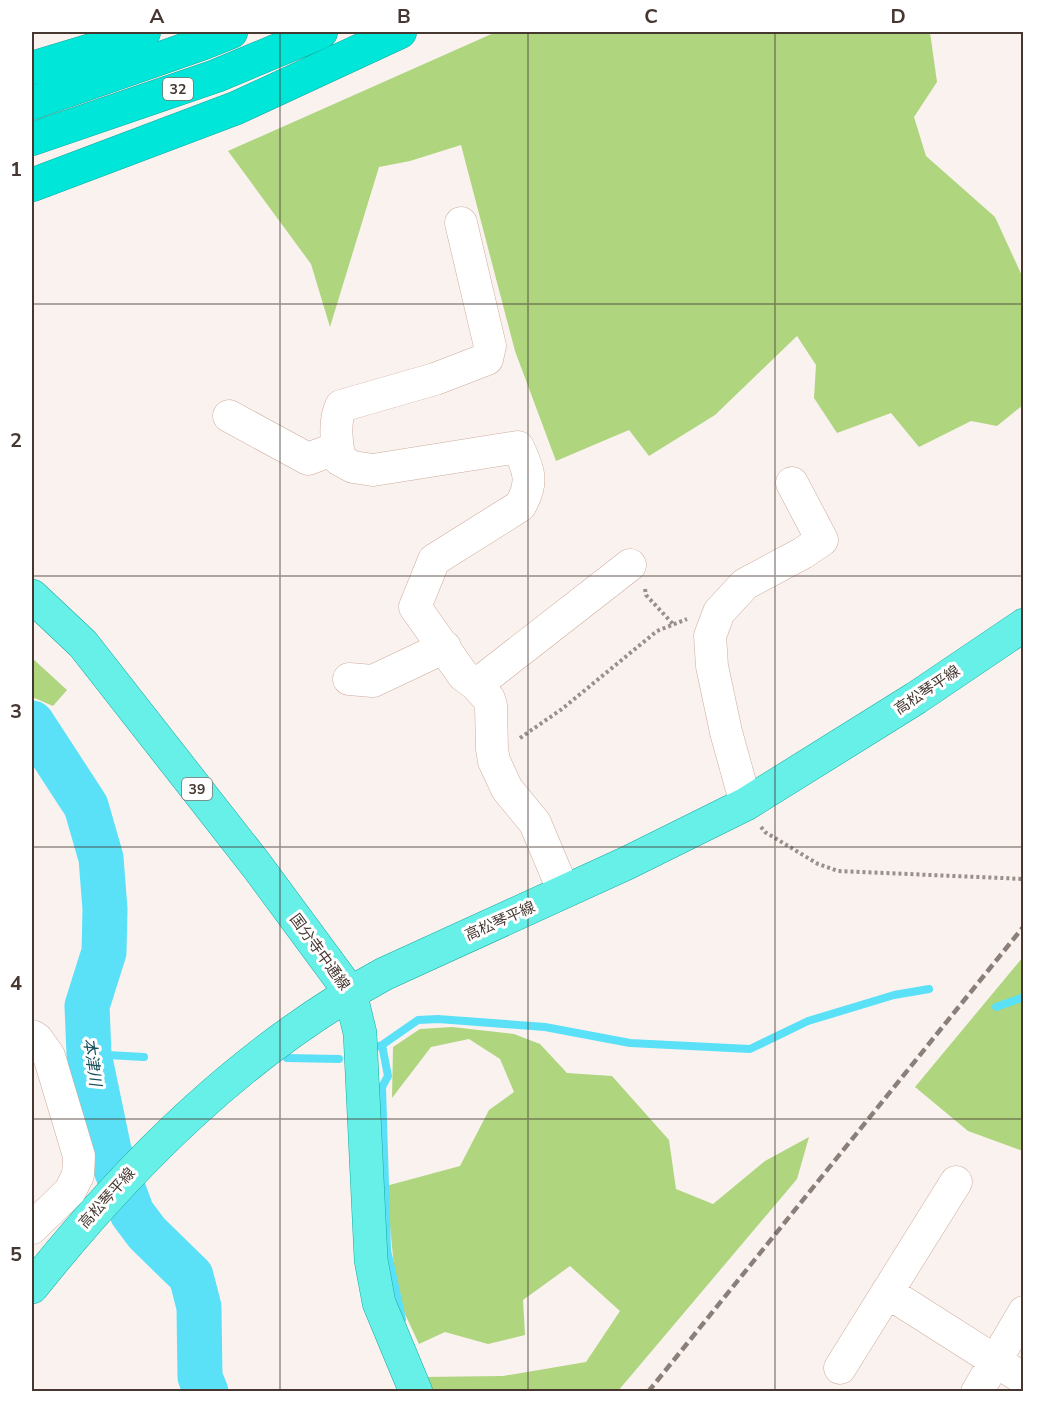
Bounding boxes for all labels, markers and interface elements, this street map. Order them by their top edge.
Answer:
text: A [150,3,165,30]
text: B [397,3,411,30]
text: C [644,3,658,30]
text: D [890,3,906,30]
road number: 32 [163,78,193,100]
text: 1 [10,156,22,183]
text: 2 [10,427,22,454]
street label: 高松琴平線 [890,661,964,719]
text: 3 [10,698,22,725]
road number: 39 [182,778,212,800]
street label: 高松琴平線 [462,897,538,945]
street label: 国分寺中通線 [285,910,355,994]
text: 4 [10,970,22,997]
water label: 本津川 [78,1037,107,1089]
street label: 高松琴平線 [74,1163,140,1233]
text: 5 [10,1241,22,1268]

